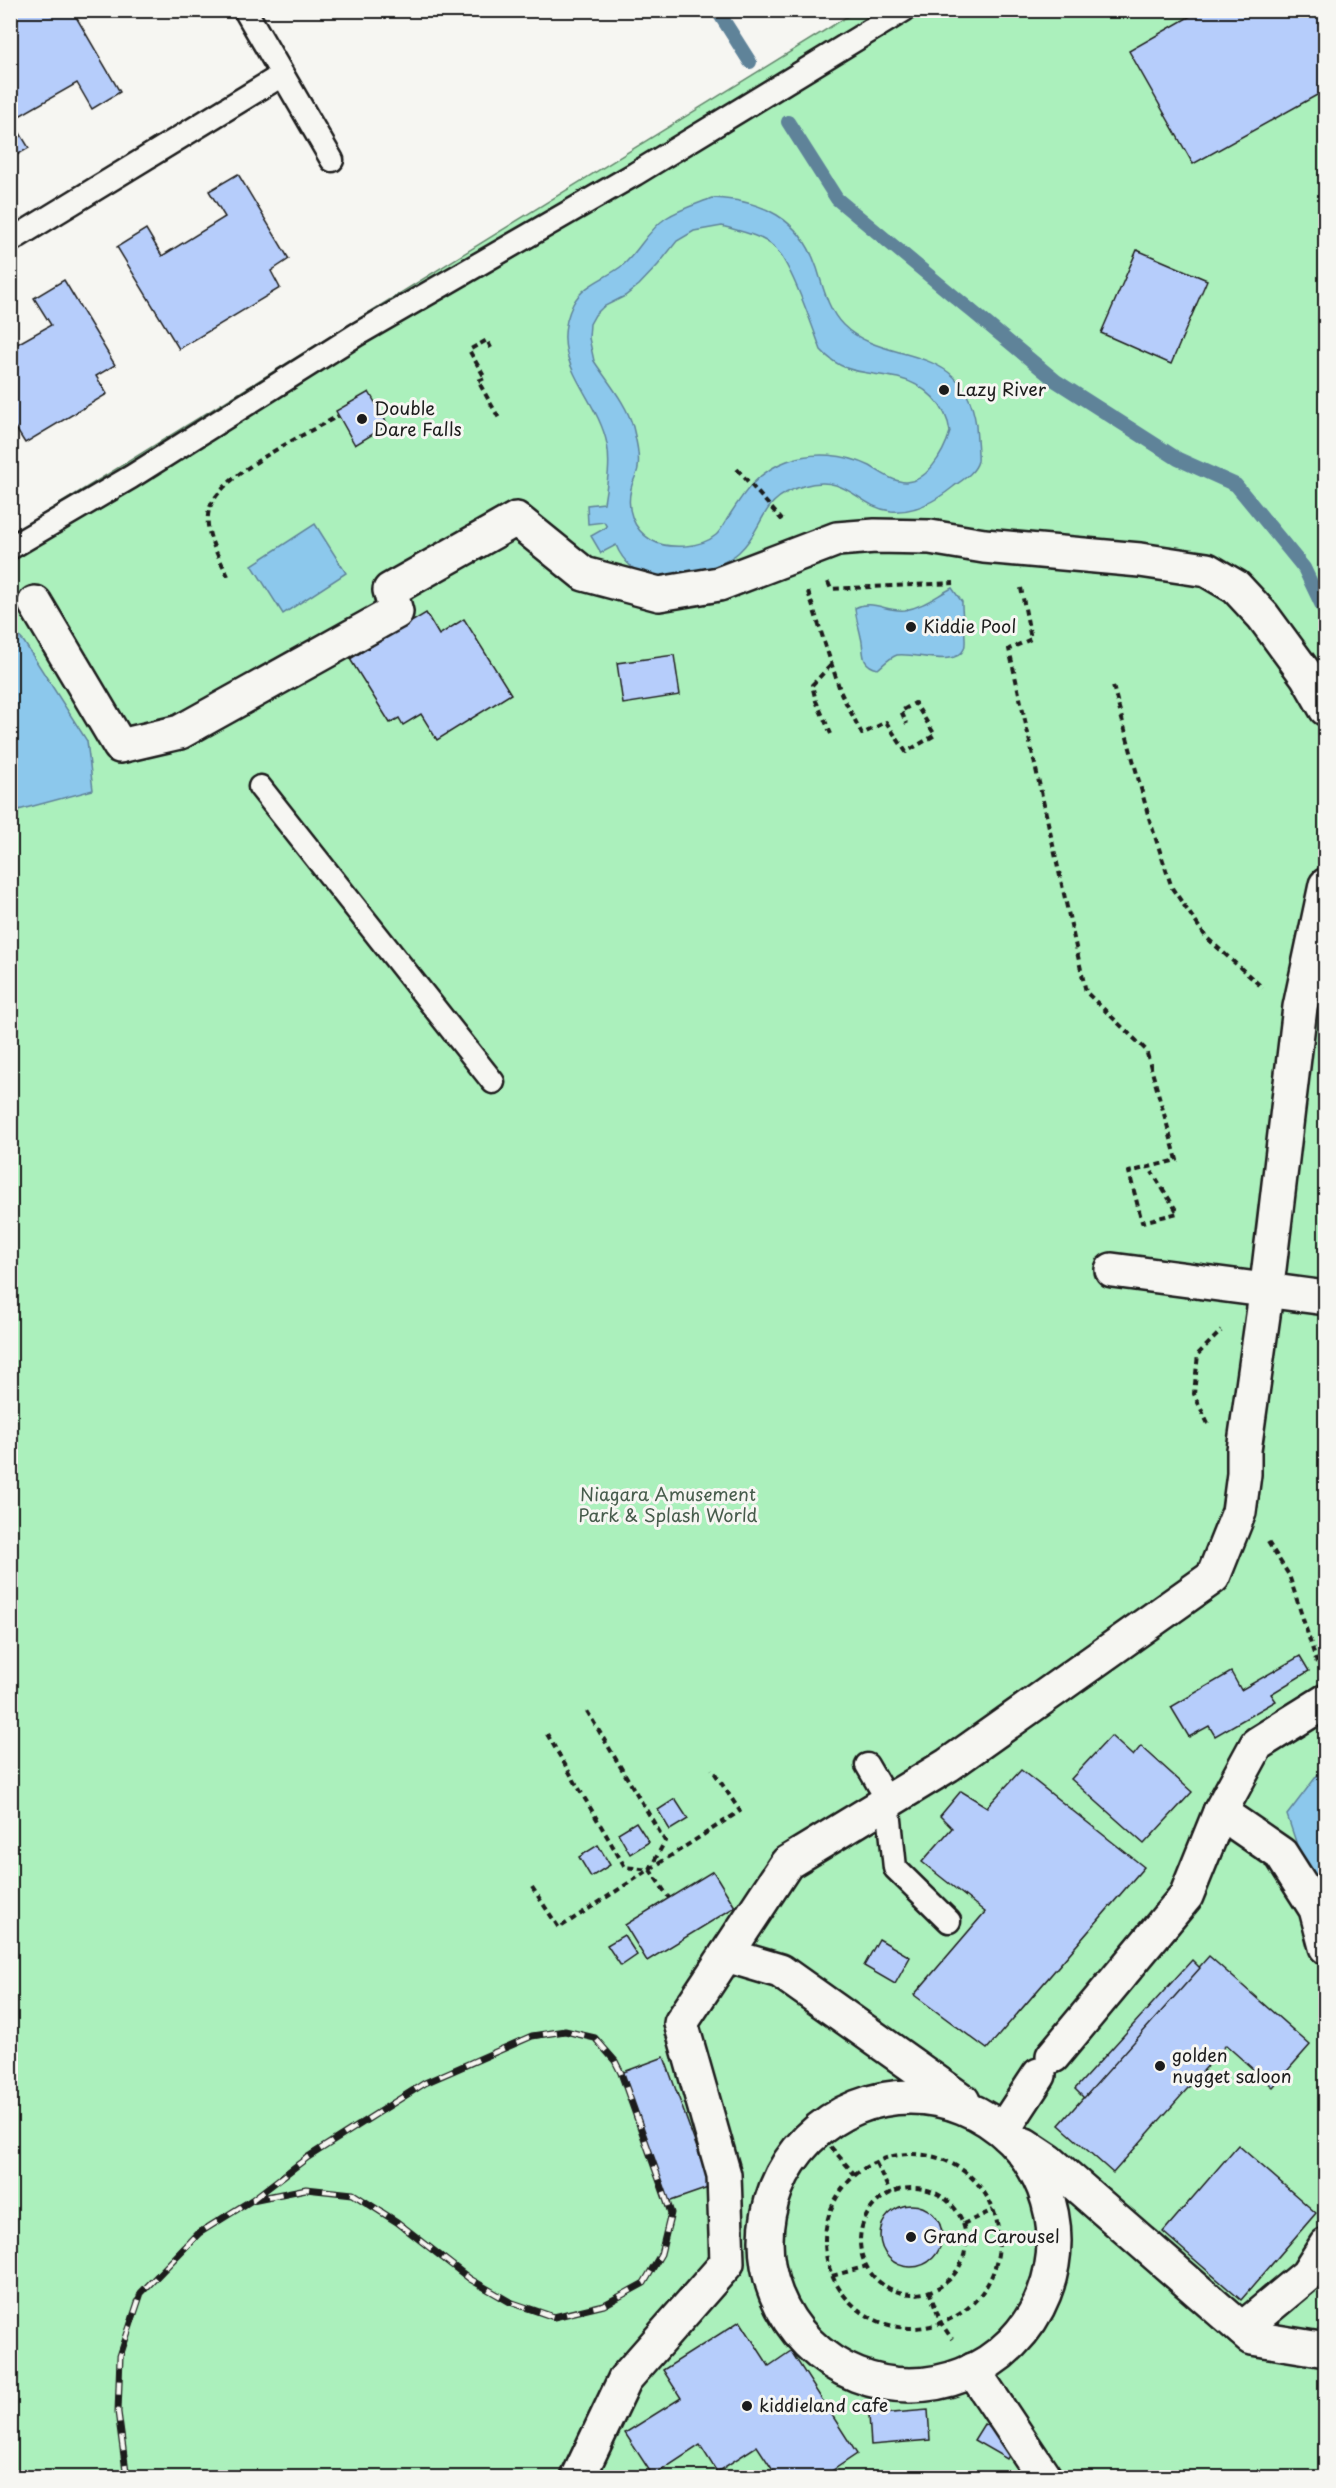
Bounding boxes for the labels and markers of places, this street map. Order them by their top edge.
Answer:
place label: Lazy River [956,375,1047,402]
marker: Lazy River [937,383,951,397]
place label: Double Dare Falls [374,394,462,442]
marker: Double Dare Falls [355,412,369,426]
place label: Kiddie Pool [923,612,1016,639]
marker: Kiddie Pool [904,620,918,634]
place label: golden nugget saloon [1172,2041,1291,2089]
marker: golden nugget saloon [1153,2059,1167,2073]
place label: Grand Carousel [923,2222,1060,2249]
marker: Grand Carousel [904,2230,918,2244]
place label: kiddieland cafe [759,2391,888,2418]
marker: kiddieland cafe [740,2399,754,2413]

